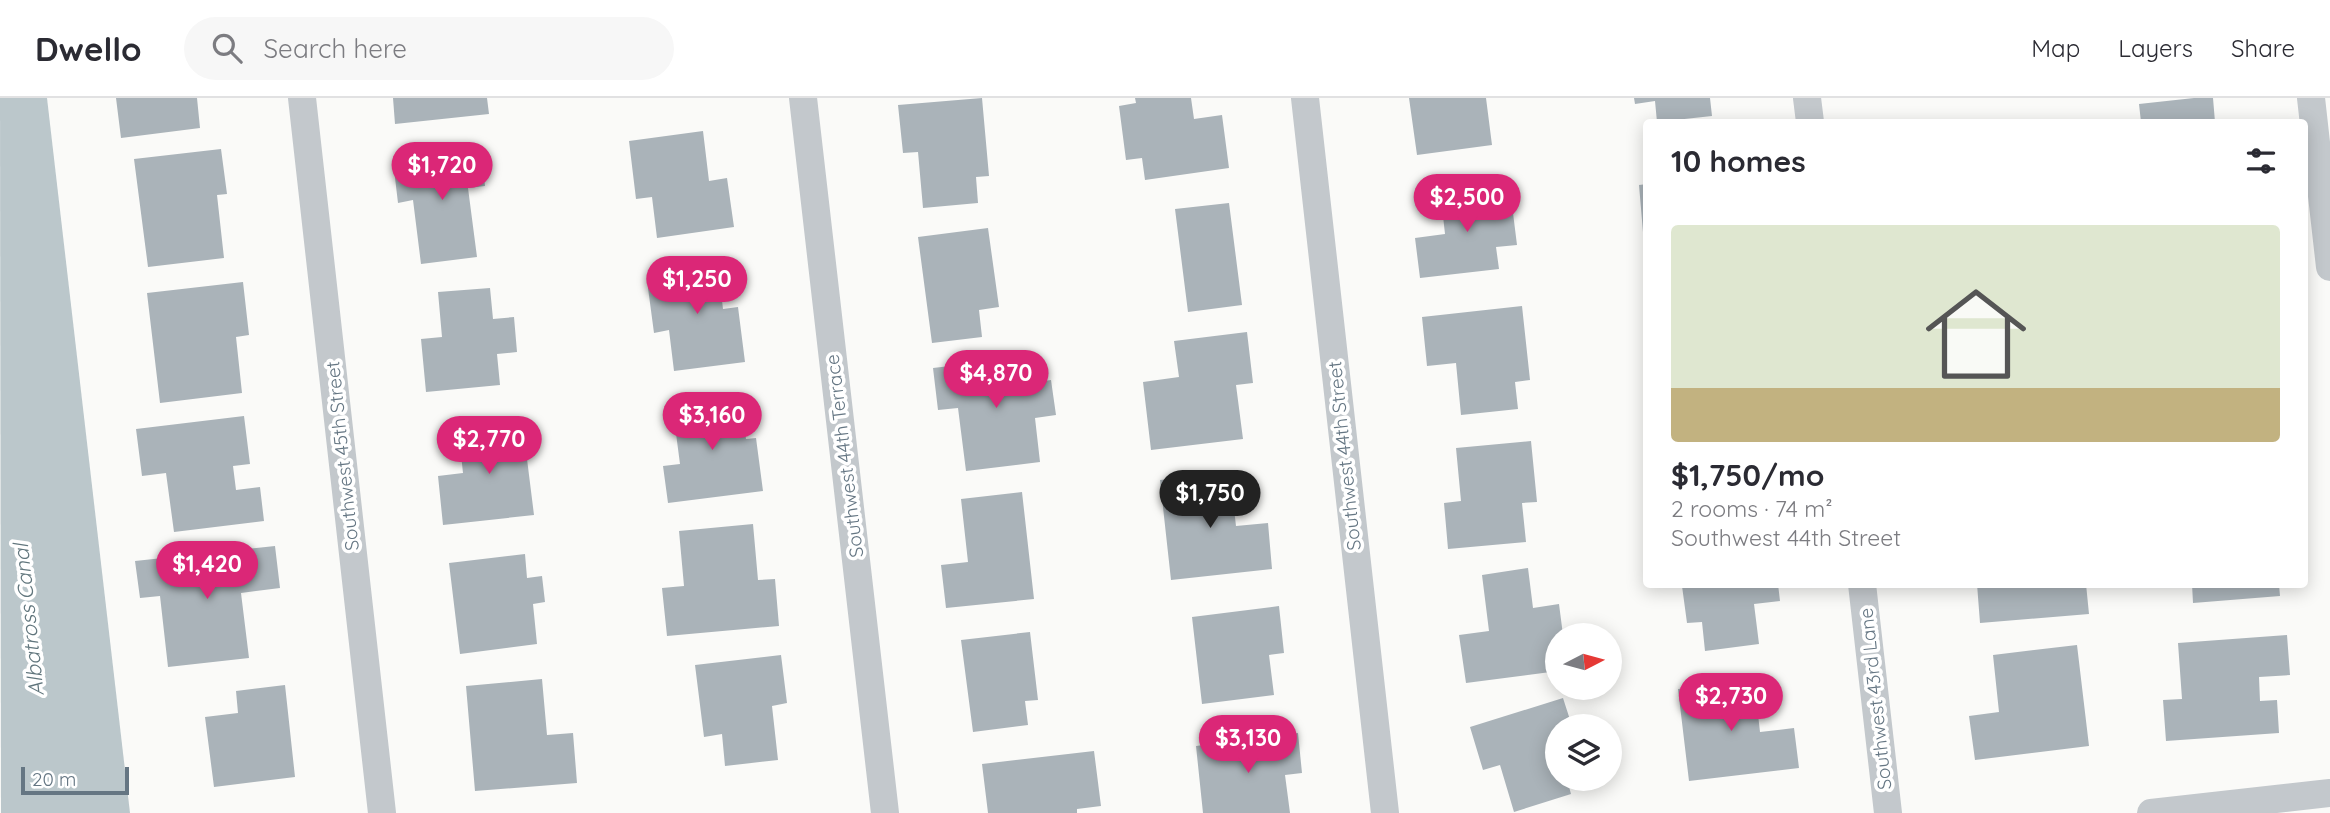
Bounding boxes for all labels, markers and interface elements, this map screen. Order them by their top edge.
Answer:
search box [184,17,674,80]
text: Dwello [35,28,142,69]
icon: search [208,29,246,67]
text: Search here [264,32,407,65]
text: Map [2031,33,2080,63]
text: Layers [2118,33,2193,63]
text: Share [2231,33,2295,63]
pin: $1,720 [385,142,499,202]
text: 10 homes [1671,142,1806,180]
icon: filters [2242,142,2280,180]
text: $1,720 [408,150,476,179]
pin: $2,500 [1410,174,1524,234]
text: $2,500 [1430,182,1504,211]
pin: $1,250 [640,256,754,316]
text: $1,250 [662,264,732,293]
icon: home [1913,271,2039,397]
pin: $4,870 [939,350,1053,410]
street label: Southwest 44th Terrace [820,353,868,559]
text: $4,870 [960,358,1032,387]
street label: Southwest 45th Street [320,360,364,552]
street label: Southwest 44th Street [1322,360,1366,552]
pin: $3,160 [655,392,769,452]
text: $3,160 [679,400,745,429]
pin: $2,770 [432,416,546,476]
text: $2,770 [453,424,525,453]
text: $1,750/mo [1671,456,1824,494]
pin: $1,750 [1153,470,1267,530]
text: $1,750 [1176,478,1245,507]
text: 2 rooms · 74 m² [1671,494,1833,523]
text: Southwest 44th Street [1671,523,1901,552]
water label: Albatross Canal [7,541,49,697]
pin: $1,420 [150,542,264,601]
text: $1,420 [172,549,242,578]
street label: Southwest 43rd Lane [1854,607,1896,791]
north arrow [1545,623,1622,700]
map controls [1545,623,1622,791]
pin: $2,730 [1674,674,1788,733]
text: $2,730 [1695,681,1767,710]
button: layers [1545,714,1622,791]
pin: $3,130 [1191,716,1305,775]
text: $3,130 [1215,723,1281,752]
scale bar [21,764,130,796]
text: 20 m [32,767,76,791]

